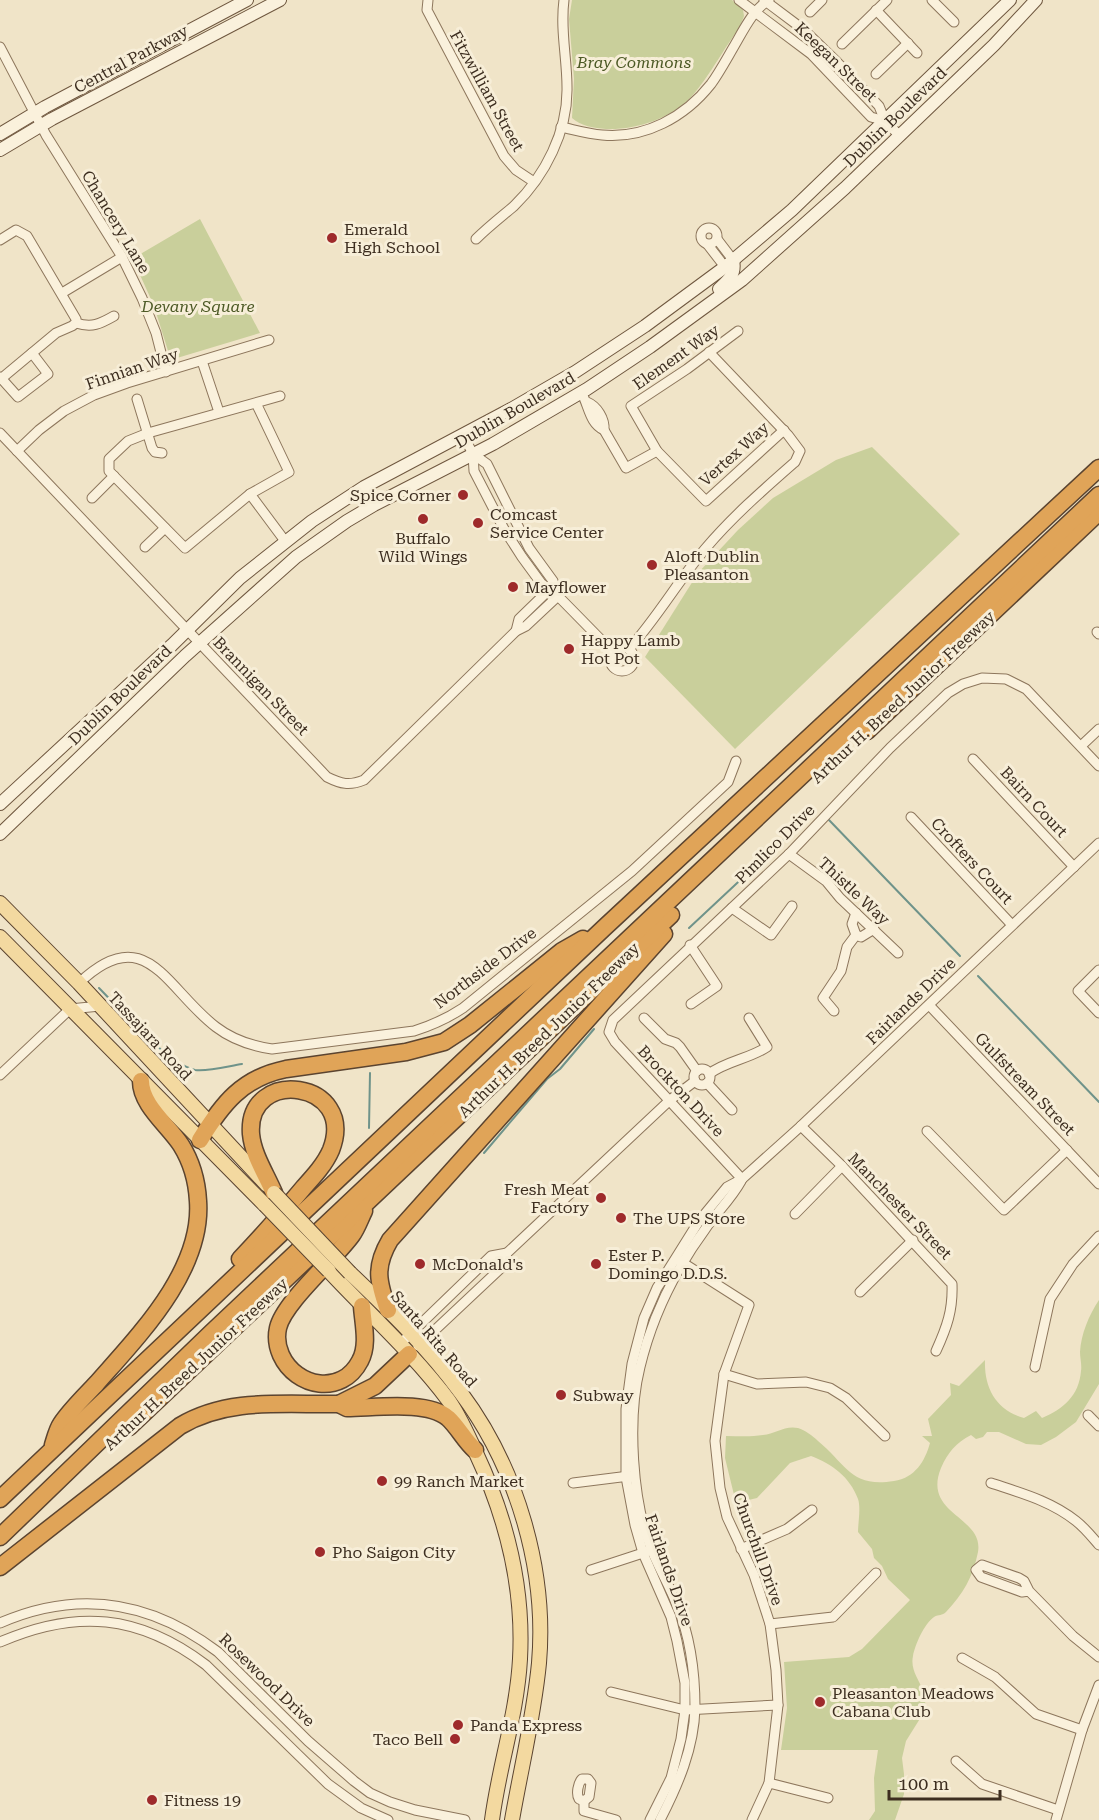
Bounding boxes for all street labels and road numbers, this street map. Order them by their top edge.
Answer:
street label: Keegan Street [791,18,881,106]
street label: Central Parkway [71,21,192,97]
street label: Fitzwilliam Street [446,27,528,155]
street label: Dublin Boulevard [840,63,950,171]
street label: Chancery Lane [78,167,154,277]
street label: Element Way [629,320,723,394]
street label: Finnian Way [83,344,181,394]
street label: Dublin Boulevard [452,368,578,452]
street label: Vertex Way [695,418,773,490]
street label: Arthur H. Breed Junior Freeway [807,606,999,787]
street label: Brannigan Street [209,633,313,739]
street label: Dublin Boulevard [65,641,175,749]
street label: Bairn Court [997,763,1071,841]
street label: Pimlico Drive [731,800,819,888]
street label: Crofters Court [927,814,1017,908]
street label: Thistle Way [814,853,894,929]
street label: Northside Drive [430,923,540,1013]
street label: Arthur H. Breed Junior Freeway [455,938,644,1122]
street label: Fairlands Drive [862,953,960,1048]
street label: Tassajara Road [104,988,196,1084]
street label: Gulfstream Street [971,1029,1079,1139]
street label: Brockton Drive [634,1041,728,1141]
street label: Manchester Street [844,1149,956,1263]
street label: Arthur H. Breed Junior Freeway [100,1273,292,1454]
street label: Santa Rita Road [387,1287,481,1391]
street label: Churchill Drive [729,1490,787,1608]
street label: Fairlands Drive [641,1512,697,1628]
street label: Rosewood Drive [215,1630,319,1731]

